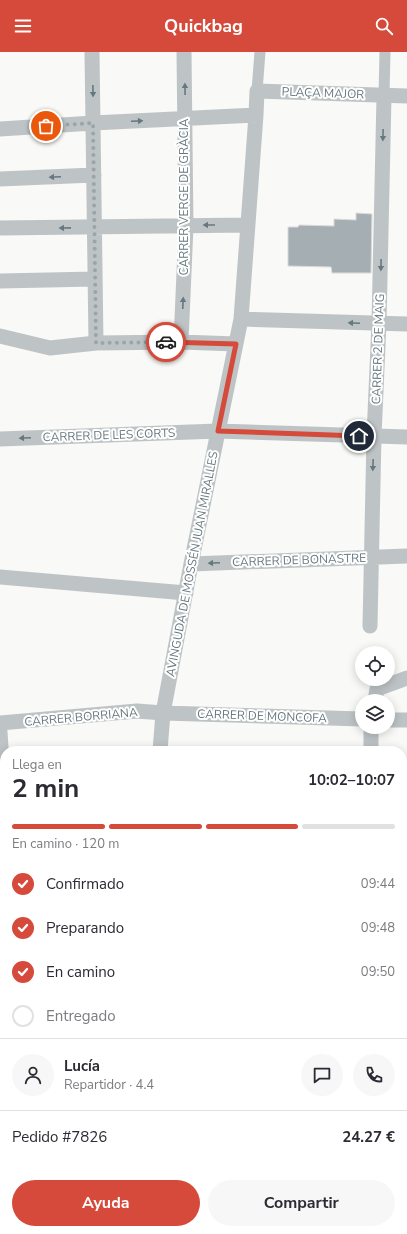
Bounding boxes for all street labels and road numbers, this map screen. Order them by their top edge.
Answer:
street label: PLAÇA MAJOR [281,84,365,102]
street label: CARRER VERGE DE GRÀCIA [176,118,192,275]
street label: CARRER 2 DE MAIG [368,293,388,405]
street label: CARRER DE LES CORTS [42,425,176,445]
street label: AVINGUDA DE MOSSÉN JUAN MIRALLES [162,450,222,678]
street label: CARRER DE BONASTRE [232,550,366,570]
street label: CARRER BORRIANA [24,704,139,730]
street label: CARRER DE MONCOFA [197,706,327,726]

